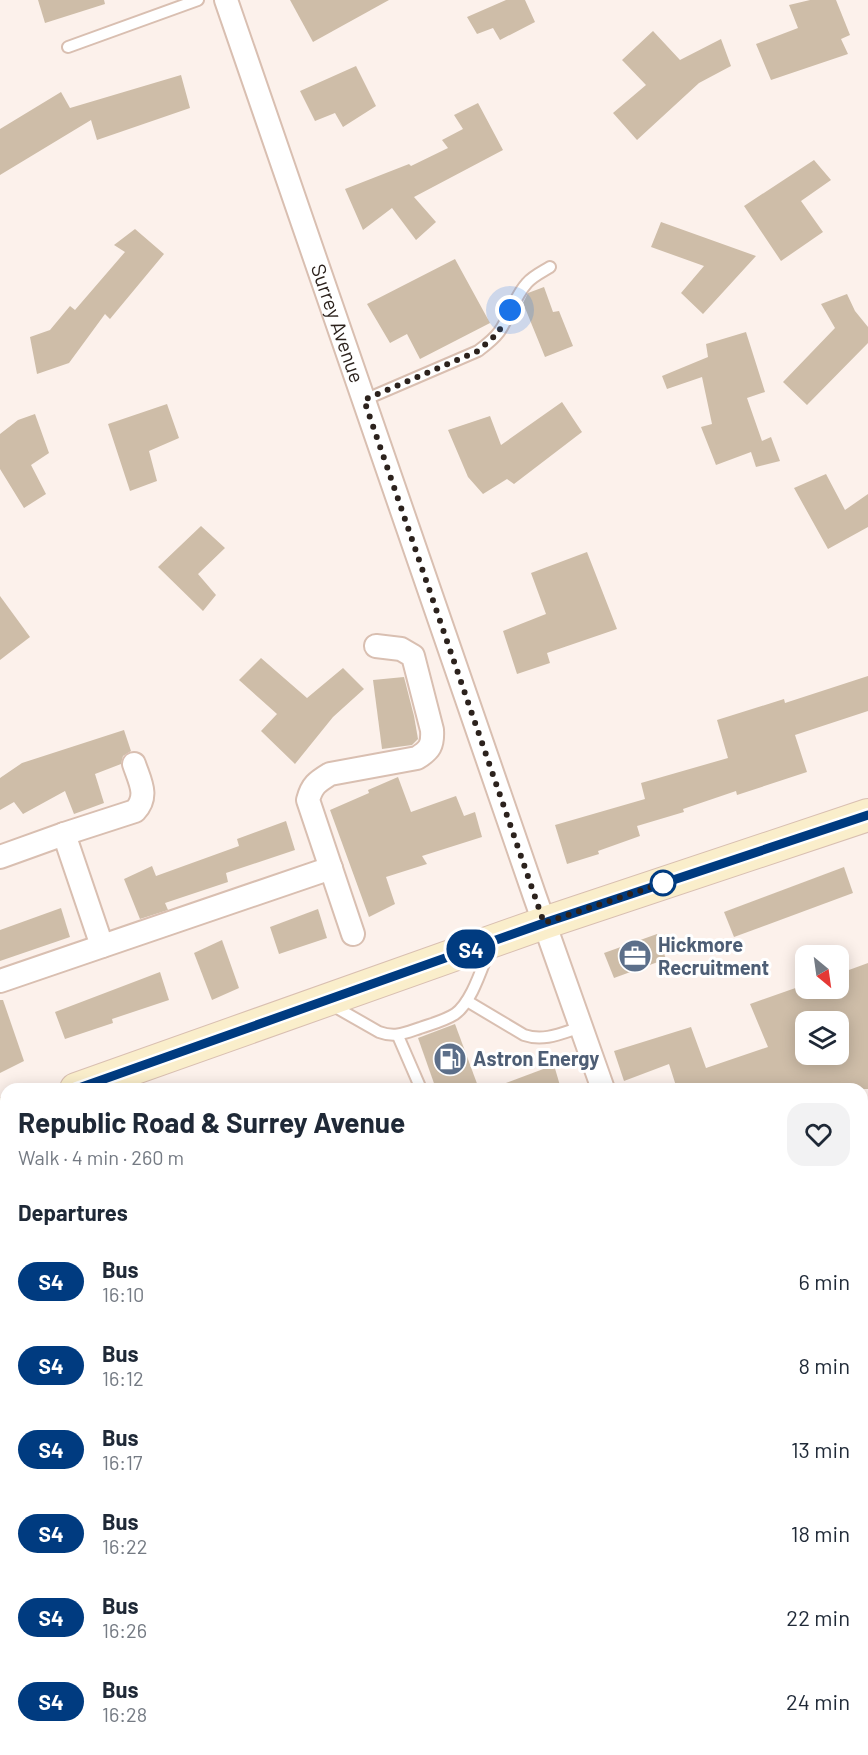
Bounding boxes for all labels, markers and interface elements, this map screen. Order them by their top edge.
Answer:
street label: Surrey Avenue [307,260,370,386]
your location [495,295,525,325]
unlabelled marker [650,870,676,896]
line badge: S4 [444,930,498,968]
place label: Hickmore Recruitment [658,932,769,979]
text: S4 [458,937,484,962]
office icon: Hickmore Recruitment [617,938,653,974]
north arrow [795,945,849,999]
map controls [795,945,849,1065]
button: layers [795,1011,849,1065]
fuel station icon: Astron Energy [432,1041,468,1077]
place label: Astron Energy [473,1046,599,1070]
button: heart [787,1103,850,1166]
text: Republic Road & Surrey Avenue [18,1105,405,1139]
text: Walk · 4 min · 260 m [18,1145,184,1169]
text: Departures [18,1199,128,1225]
text: Bus [102,1256,139,1282]
text: 6 min [799,1268,850,1294]
text: S4 [38,1269,64,1294]
text: 16:10 [102,1282,144,1306]
text: Bus [102,1340,139,1366]
text: 8 min [798,1352,850,1378]
text: S4 [38,1353,64,1378]
text: 16:12 [102,1366,144,1390]
text: Bus [102,1424,139,1450]
text: 13 min [791,1436,850,1462]
text: S4 [38,1437,64,1462]
text: 16:17 [102,1450,143,1474]
text: Bus [102,1508,139,1534]
text: 18 min [791,1520,850,1546]
text: S4 [38,1521,64,1546]
text: 16:22 [102,1534,148,1558]
text: Bus [102,1592,139,1618]
text: 22 min [786,1604,850,1630]
text: S4 [38,1605,64,1630]
text: 16:26 [102,1618,147,1642]
text: Bus [102,1676,139,1702]
text: 24 min [786,1688,850,1714]
text: S4 [38,1689,64,1714]
text: 16:28 [102,1702,147,1726]

